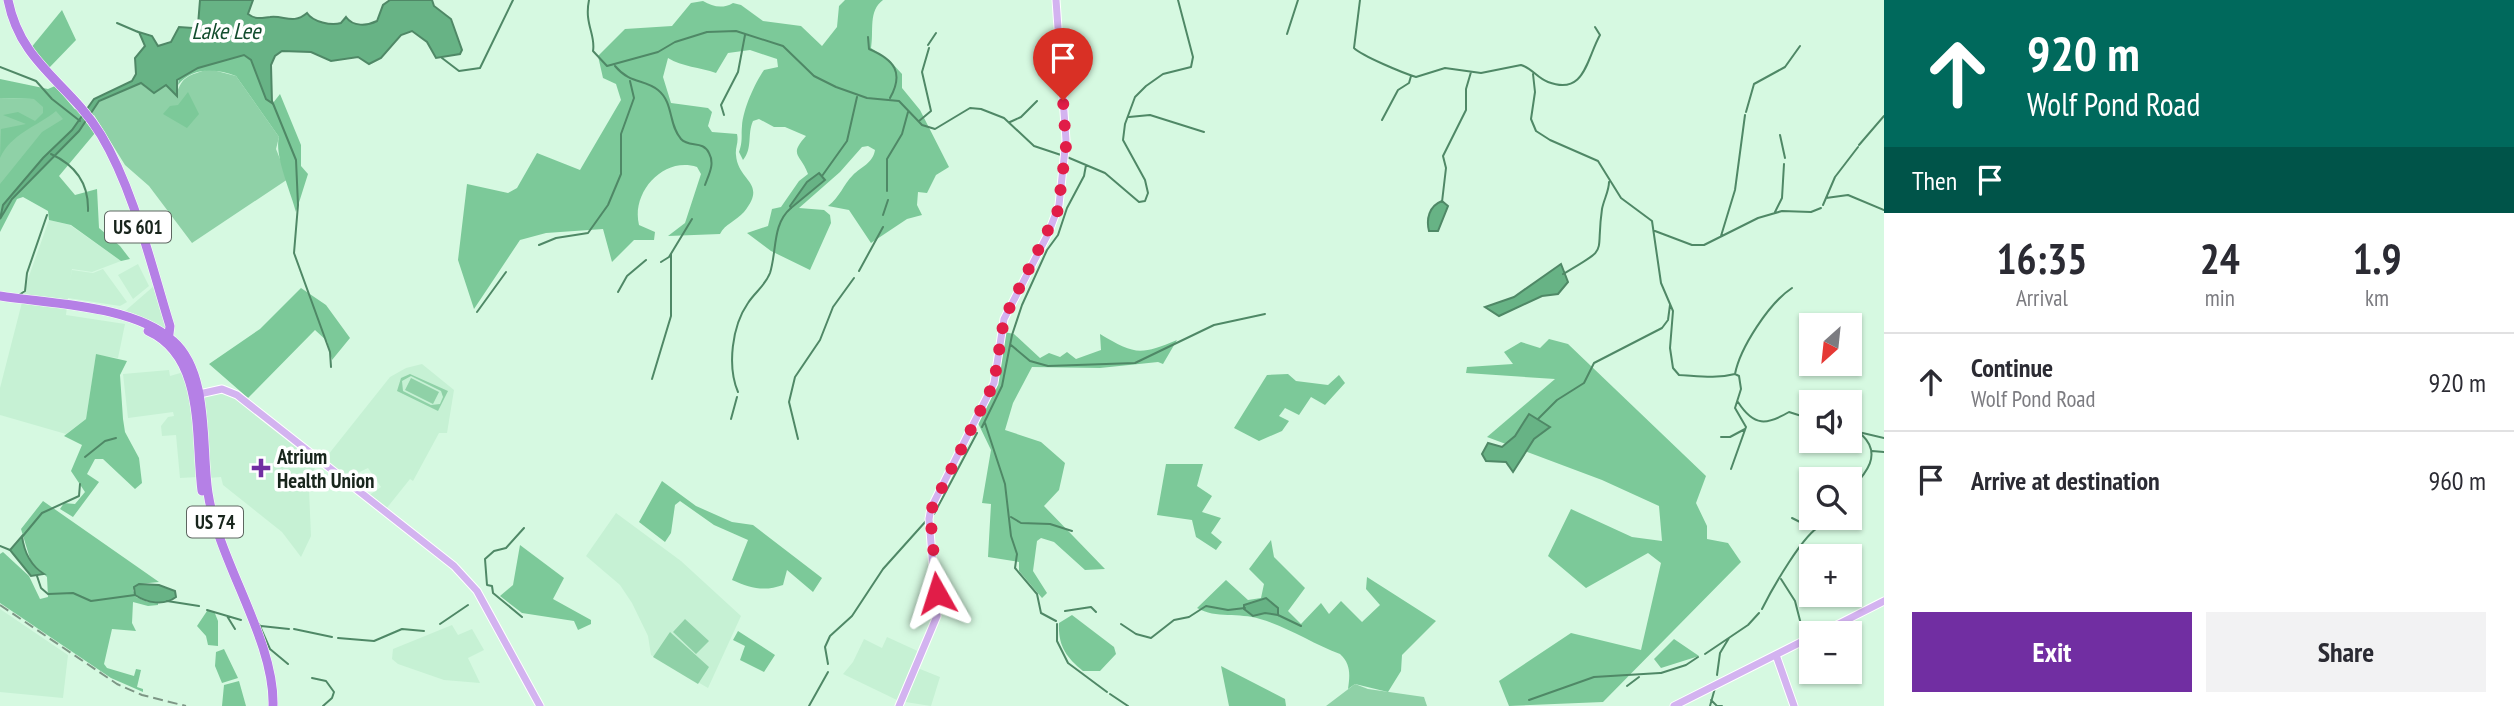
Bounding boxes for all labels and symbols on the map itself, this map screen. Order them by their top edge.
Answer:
water label: Lake Lee [192,16,262,45]
pin [1033,28,1093,100]
road number: US 601 [105,212,171,243]
north arrow [1799,313,1862,376]
place label: Atrium Health Union [276,443,375,494]
marker: Atrium Health Union [251,458,271,478]
road number: US 74 [187,506,243,538]
position arrow [900,556,974,630]

